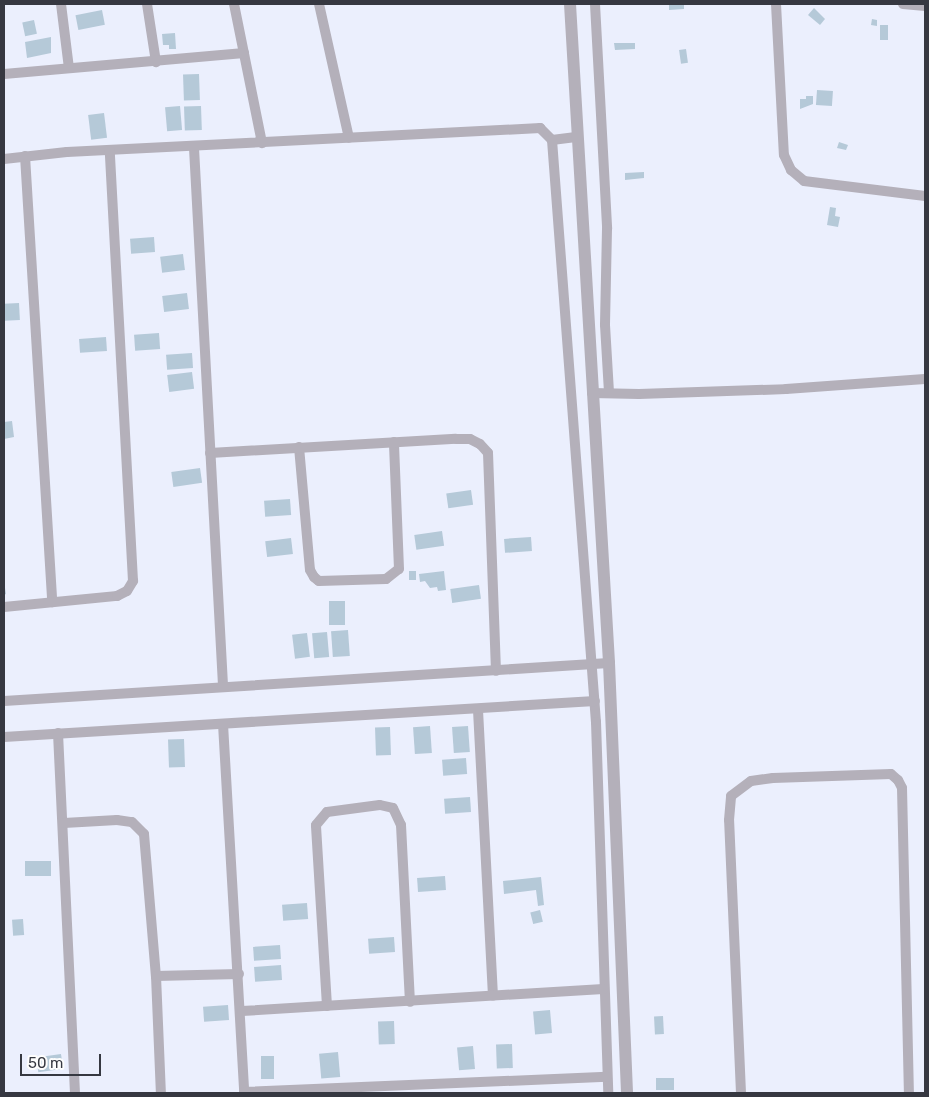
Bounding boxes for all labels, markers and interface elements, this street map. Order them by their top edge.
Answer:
scale bar [22,1044,104,1076]
text: 50 m [28,1054,63,1072]

